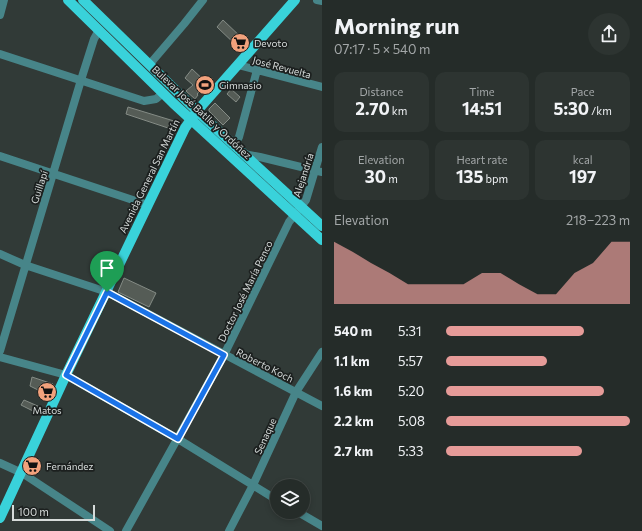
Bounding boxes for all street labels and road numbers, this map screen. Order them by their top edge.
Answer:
street label: José Revuelta [252,53,312,81]
street label: Bulevar José Batlle y Ordóñez [150,63,254,161]
street label: Avenida General San Martín [116,117,182,235]
street label: Alejandría [290,151,316,199]
street label: Guillapí [28,168,50,205]
street label: Doctor José María Penco [215,238,275,344]
street label: Roberto Koch [234,345,296,385]
street label: Senaque [251,416,279,456]

